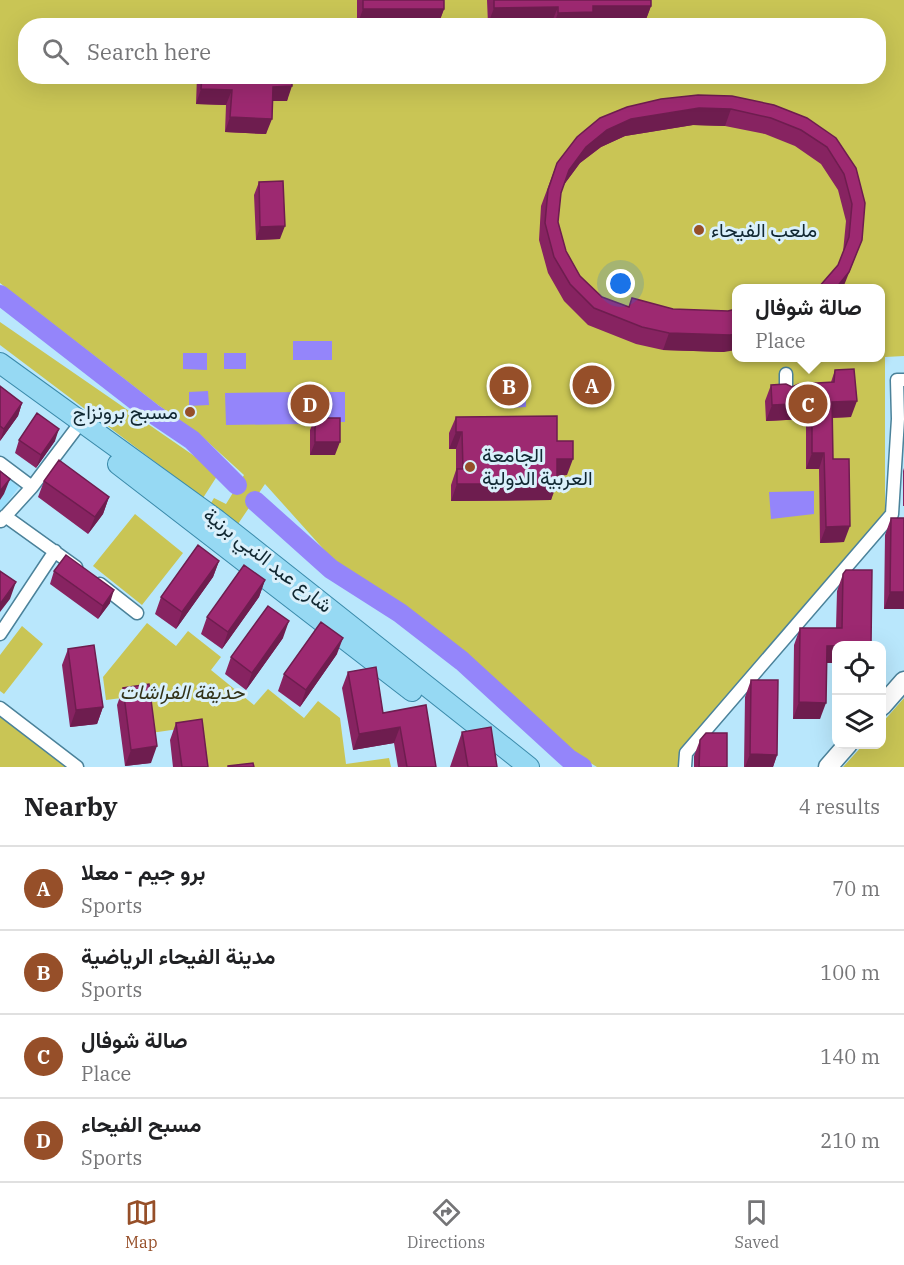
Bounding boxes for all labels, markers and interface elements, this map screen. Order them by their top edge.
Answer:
search box [18,18,886,84]
icon: search [39,35,72,68]
text: Search here [87,37,211,66]
place label: ملعب الفيحاء [711,216,817,243]
marker: ملعب الفيحاء [692,223,706,237]
your location [606,269,635,298]
popup [732,284,885,362]
text: صالة شوفال [755,292,862,321]
text: Place [755,327,806,354]
pin: A [572,362,612,408]
pin: B [490,364,528,408]
pin: D [290,382,330,426]
pin: C [788,382,828,426]
place label: مسبح برونزاج [73,398,178,426]
marker: مسبح برونزاج [183,405,197,419]
place label: الجامعة العربية الدولية [482,441,593,491]
marker: الجامعة العربية الدولية [463,460,477,474]
street label: شارع عبد النبي برنية [196,501,338,622]
map controls [832,641,886,749]
button: locate [832,641,886,695]
park label: حديقة الفراشات [120,678,245,705]
button: layers [832,695,886,749]
text: Nearby [24,789,118,823]
text: 4 results [799,793,880,820]
text: برو جيم - معلا [81,857,206,886]
text: A [37,875,50,902]
text: 70 m [832,875,880,902]
text: Sports [81,892,142,919]
text: مدينة الفيحاء الرياضية [81,941,276,970]
text: B [36,959,51,986]
text: 100 m [820,959,880,986]
text: Sports [81,976,142,1003]
text: صالة شوفال [81,1025,188,1054]
text: C [37,1043,50,1070]
text: 140 m [820,1043,880,1070]
text: Place [81,1060,131,1087]
text: مسبح الفيحاء [81,1109,201,1138]
text: D [36,1127,51,1154]
text: 210 m [820,1127,880,1154]
text: Sports [81,1144,142,1171]
tab: Map [125,1196,158,1252]
tab: Directions [407,1196,485,1252]
tab: Saved [734,1196,779,1252]

